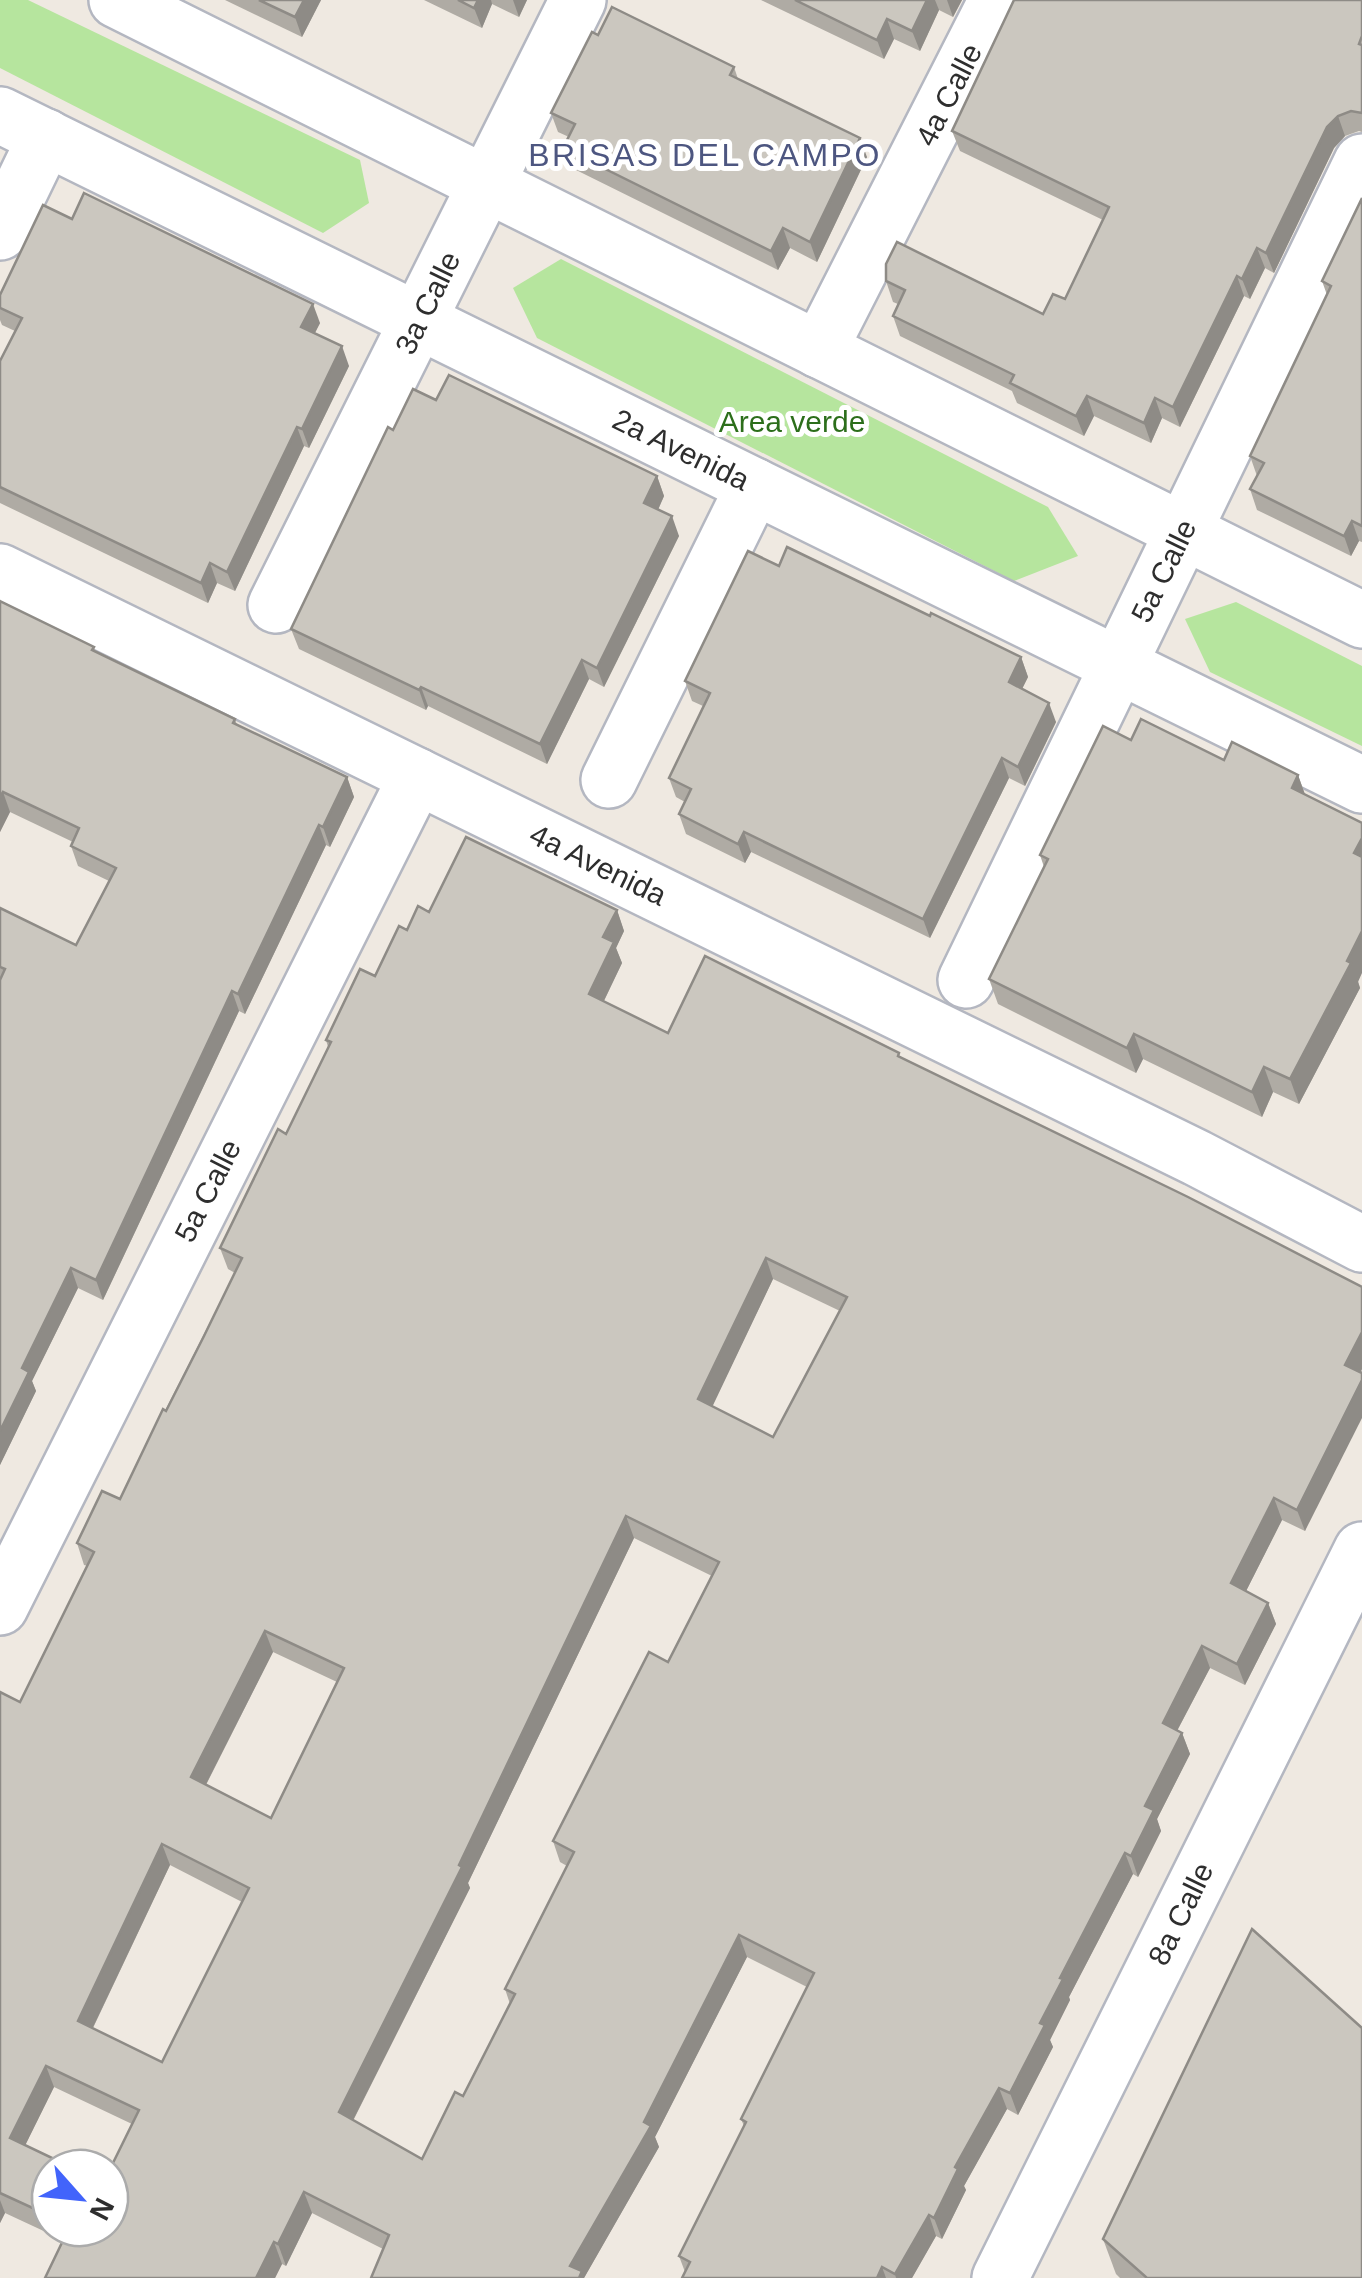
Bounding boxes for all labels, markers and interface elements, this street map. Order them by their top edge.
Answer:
street label: 4a Calle [909,38,988,151]
district label: BRISAS DEL CAMPO [528,137,882,173]
street label: 3a Calle [389,246,467,359]
street label: 2a Avenida [608,402,755,497]
park label: Area verde [719,405,865,438]
street label: 5a Calle [1125,514,1203,627]
street label: 4a Avenida [525,817,672,912]
street label: 5a Calle [168,1134,247,1247]
street label: 8a Calle [1142,1857,1220,1970]
north arrow [30,2148,130,2248]
text: N [83,2193,120,2225]

